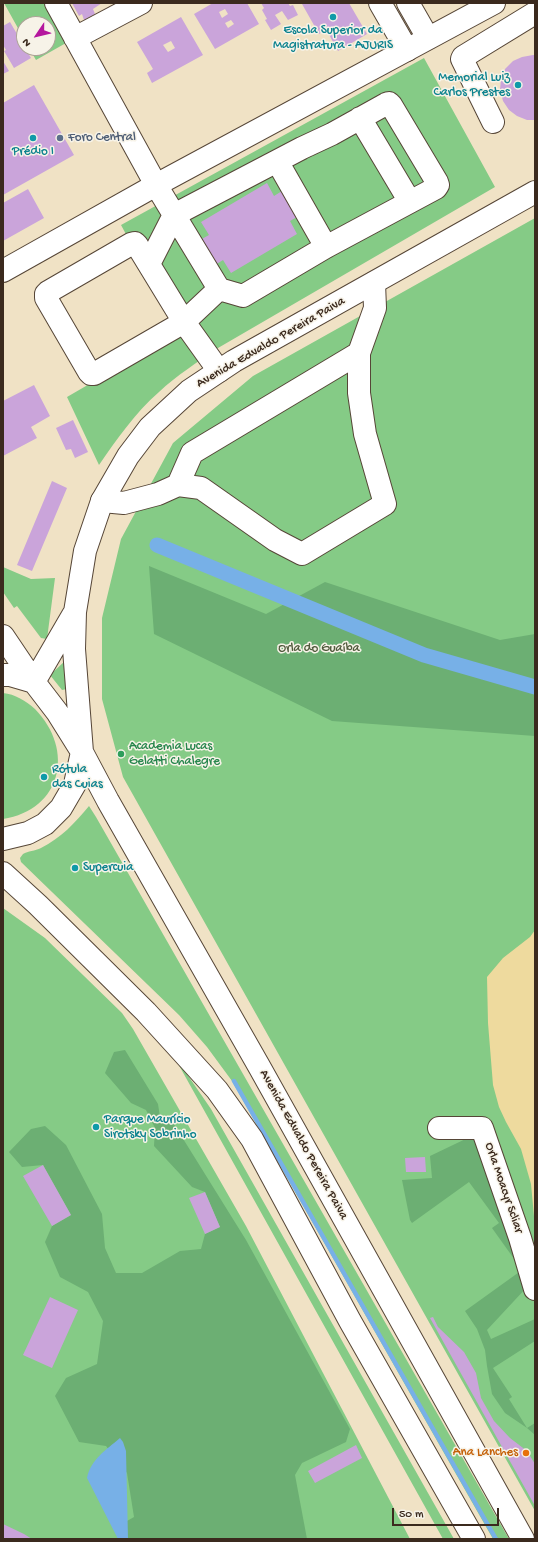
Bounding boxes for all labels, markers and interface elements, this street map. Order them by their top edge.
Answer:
marker: Escola Superior da Magistratura - AJURIS [328,12,338,22]
north arrow [16,16,56,56]
place label: Escola Superior da Magistratura - AJURIS [273,23,393,54]
text: N [20,36,34,49]
place label: Memorial Luiz Carlos Prestes [434,70,510,101]
marker: Memorial Luiz Carlos Prestes [513,80,523,90]
place label: Foro Central [68,130,136,146]
marker: Prédio I [28,133,38,143]
marker: Foro Central [55,133,65,143]
place label: Prédio I [12,144,54,160]
street label: Avenida Edvaldo Pereira Paiva [194,294,348,392]
park label: Orla do Guaíba [278,641,360,657]
place label: Academia Lucas Gelatti Chalegre [129,739,220,770]
marker: Academia Lucas Gelatti Chalegre [116,749,126,759]
place label: Rótula das Cuias [52,762,103,793]
marker: Rótula das Cuias [39,772,49,782]
place label: Supercuia [83,860,133,876]
marker: Supercuia [70,863,80,873]
street label: Avenida Edvaldo Pereira Paiva [255,1067,351,1223]
place label: Parque Maurício Sirotsky Sobrinho [104,1112,197,1143]
marker: Parque Maurício Sirotsky Sobrinho [91,1122,101,1132]
street label: Orla Moacyr Scliar [480,1141,526,1235]
place label: Ana Lanches [453,1445,518,1461]
marker: Ana Lanches [521,1448,531,1458]
scale bar [394,1500,501,1526]
text: 50 m [399,1508,424,1522]

